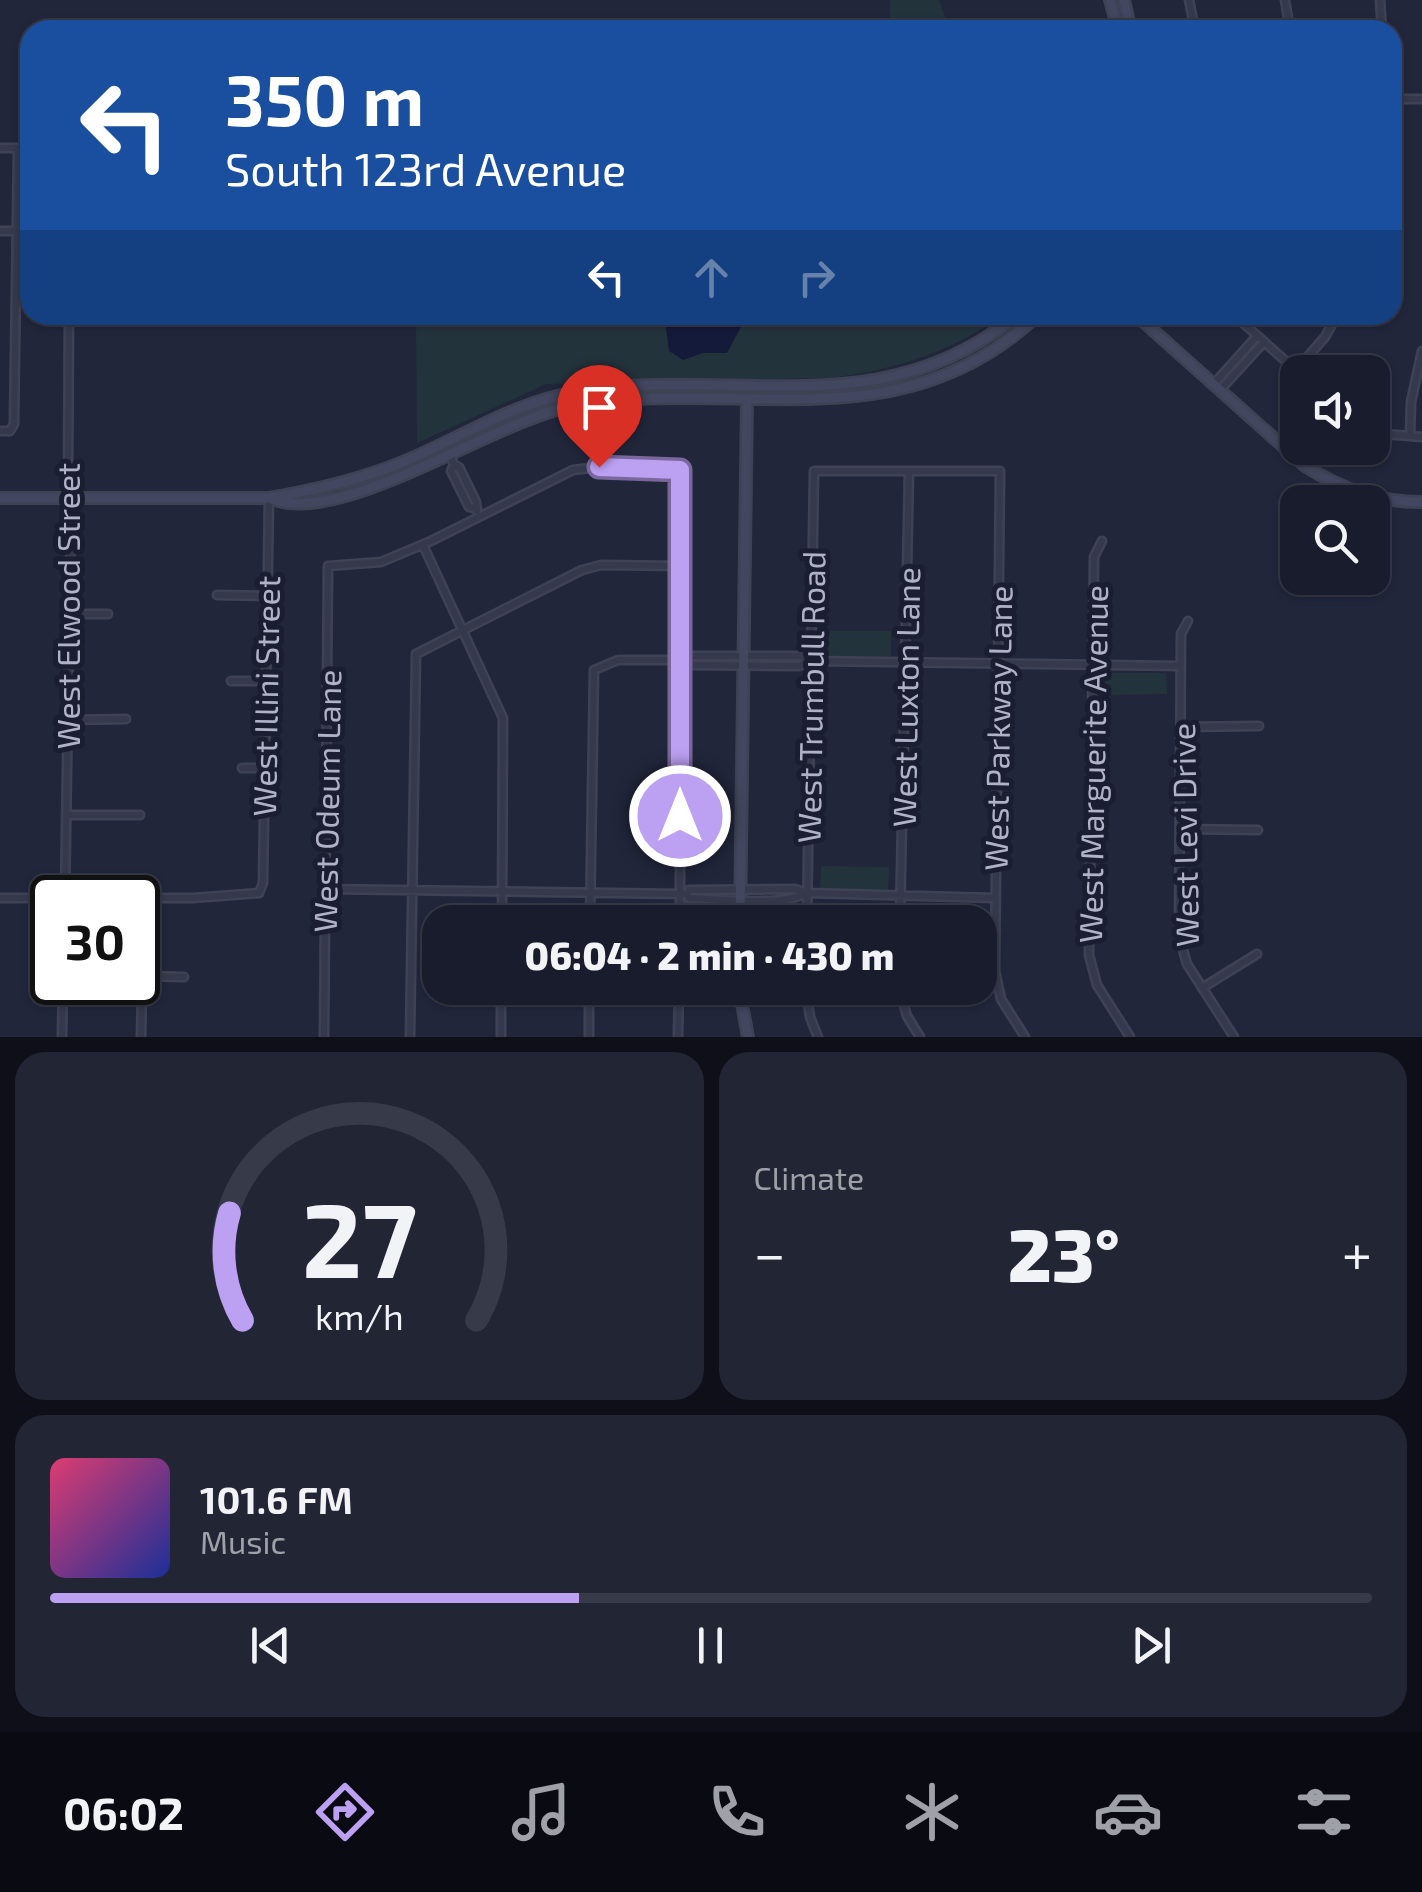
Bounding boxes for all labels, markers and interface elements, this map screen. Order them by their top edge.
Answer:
text: 350 m [225,56,424,140]
icon: left [60,60,190,190]
text: South 123rd Avenue [225,141,626,195]
icon: left [579,250,634,305]
icon: ahead [684,250,739,305]
icon: right [789,250,844,305]
map controls [1280,355,1390,595]
button: sound [1280,355,1390,465]
pin [557,365,642,468]
icon: arrive [572,380,627,435]
street label: West Elwood Street [48,463,86,749]
button: search [1280,485,1390,595]
street label: West Trumbull Road [788,551,832,843]
street label: West Luxton Lane [884,567,926,827]
street label: West Illini Street [244,575,286,817]
street label: West Parkway Lane [976,585,1018,871]
street label: West Marguerite Avenue [1070,585,1114,943]
street label: West Odeum Lane [305,669,347,933]
street label: West Levi Drive [1163,723,1205,947]
position arrow [628,764,732,868]
speed limit sign: 30 [30,875,160,1005]
text: 06:04 · 2 min · 430 m [525,932,894,978]
text: Climate [754,1158,864,1196]
text: 27 [302,1174,417,1299]
text: 23° [1008,1207,1120,1297]
text: − [754,1219,786,1285]
text: + [1342,1219,1372,1285]
text: km/h [315,1294,404,1337]
text: 101.6 FM [200,1476,353,1522]
text: Music [200,1522,286,1560]
icon: previous [243,1618,298,1673]
icon: pause [683,1618,738,1673]
icon: next [1124,1618,1179,1673]
icon: directions [310,1777,380,1847]
icon: music [506,1777,576,1847]
icon: phone [702,1777,772,1847]
icon: climate [897,1777,967,1847]
icon: car [1093,1777,1163,1847]
icon: filters [1289,1777,1359,1847]
text: 06:02 [63,1785,184,1839]

